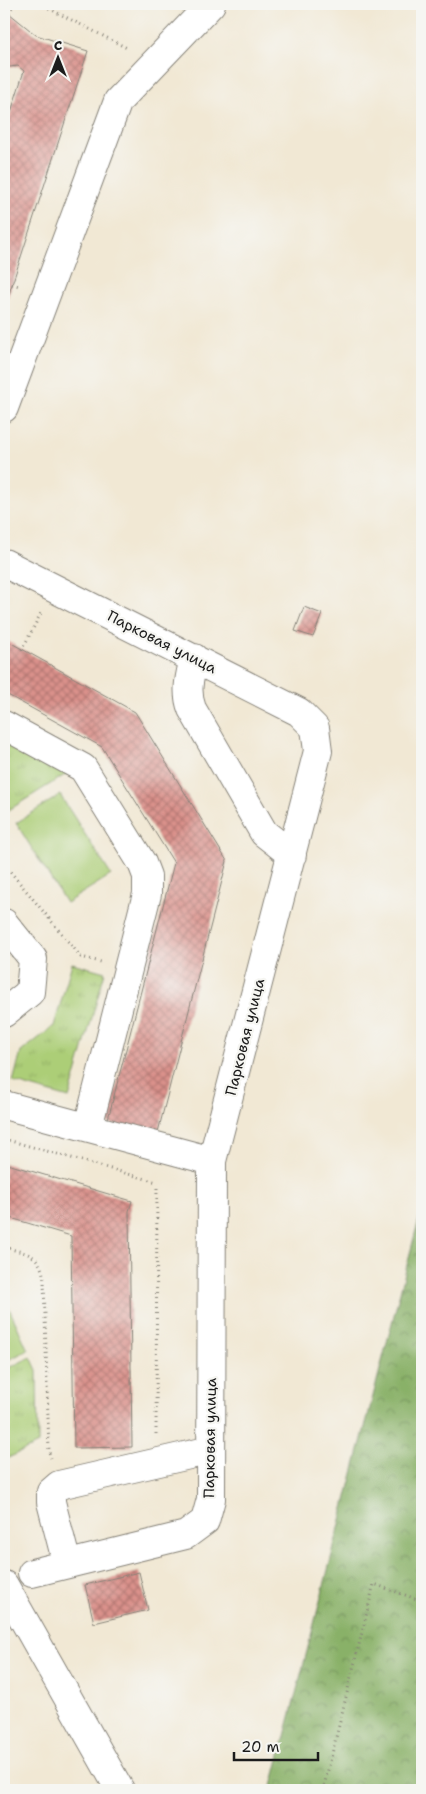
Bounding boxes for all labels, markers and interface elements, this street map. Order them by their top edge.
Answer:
north arrow [32,32,82,82]
text: С [54,36,62,54]
street label: Парковая улица [104,606,221,678]
street label: Парковая улица [221,976,269,1098]
street label: Парковая улица [199,1377,221,1498]
scale bar [234,1729,317,1761]
text: 20 m [241,1737,280,1757]

